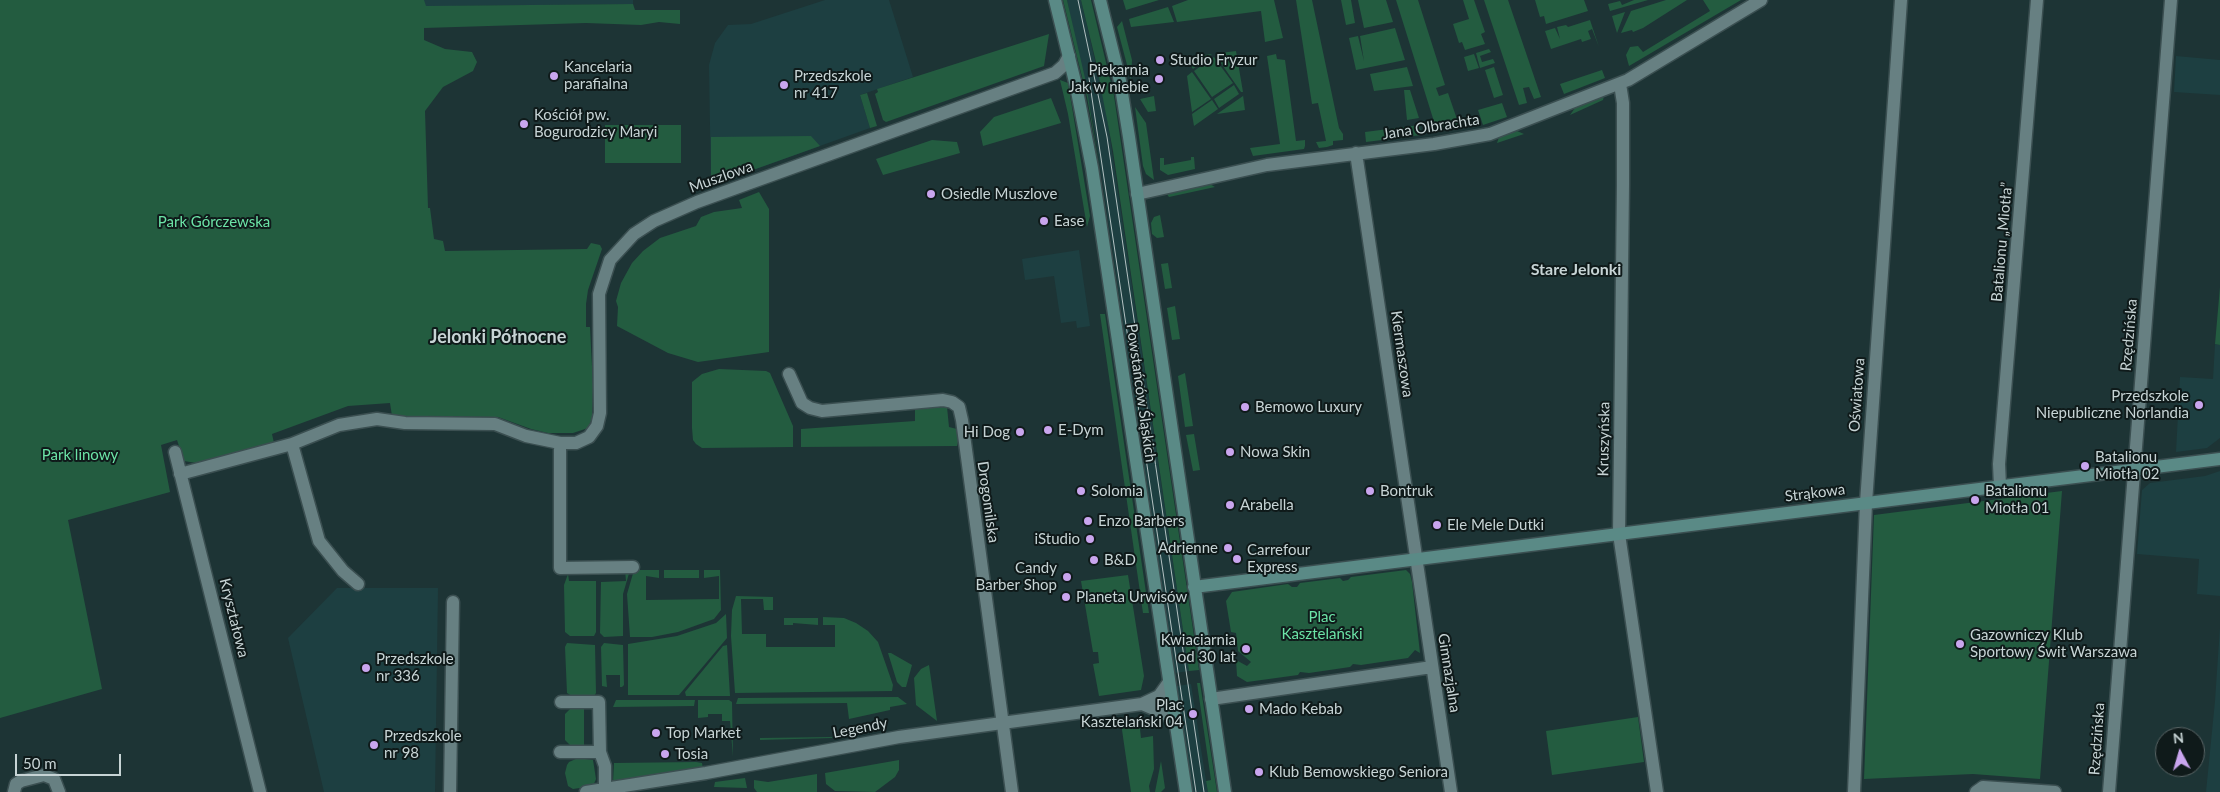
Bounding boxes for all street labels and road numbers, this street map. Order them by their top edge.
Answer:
street label: Jana Olbrachta [1381,110,1481,144]
street label: Muszlowa [687,157,755,197]
street label: Batalionu „Miotła” [1988,181,2016,303]
street label: Rzędzińska [2117,298,2141,372]
street label: Kiermaszowa [1387,309,1417,399]
street label: Powstańców Śląskich [1122,323,1160,463]
street label: Oświatowa [1845,357,1869,433]
street label: Kruszyńska [1594,401,1614,477]
street label: Drogomilska [973,460,1003,544]
street label: Strąkowa [1784,480,1846,506]
street label: Kryształowa [215,576,253,660]
street label: Gimnazjalna [1434,632,1464,714]
street label: Rzędzińska [2085,702,2109,776]
street label: Legendy [831,714,889,742]

